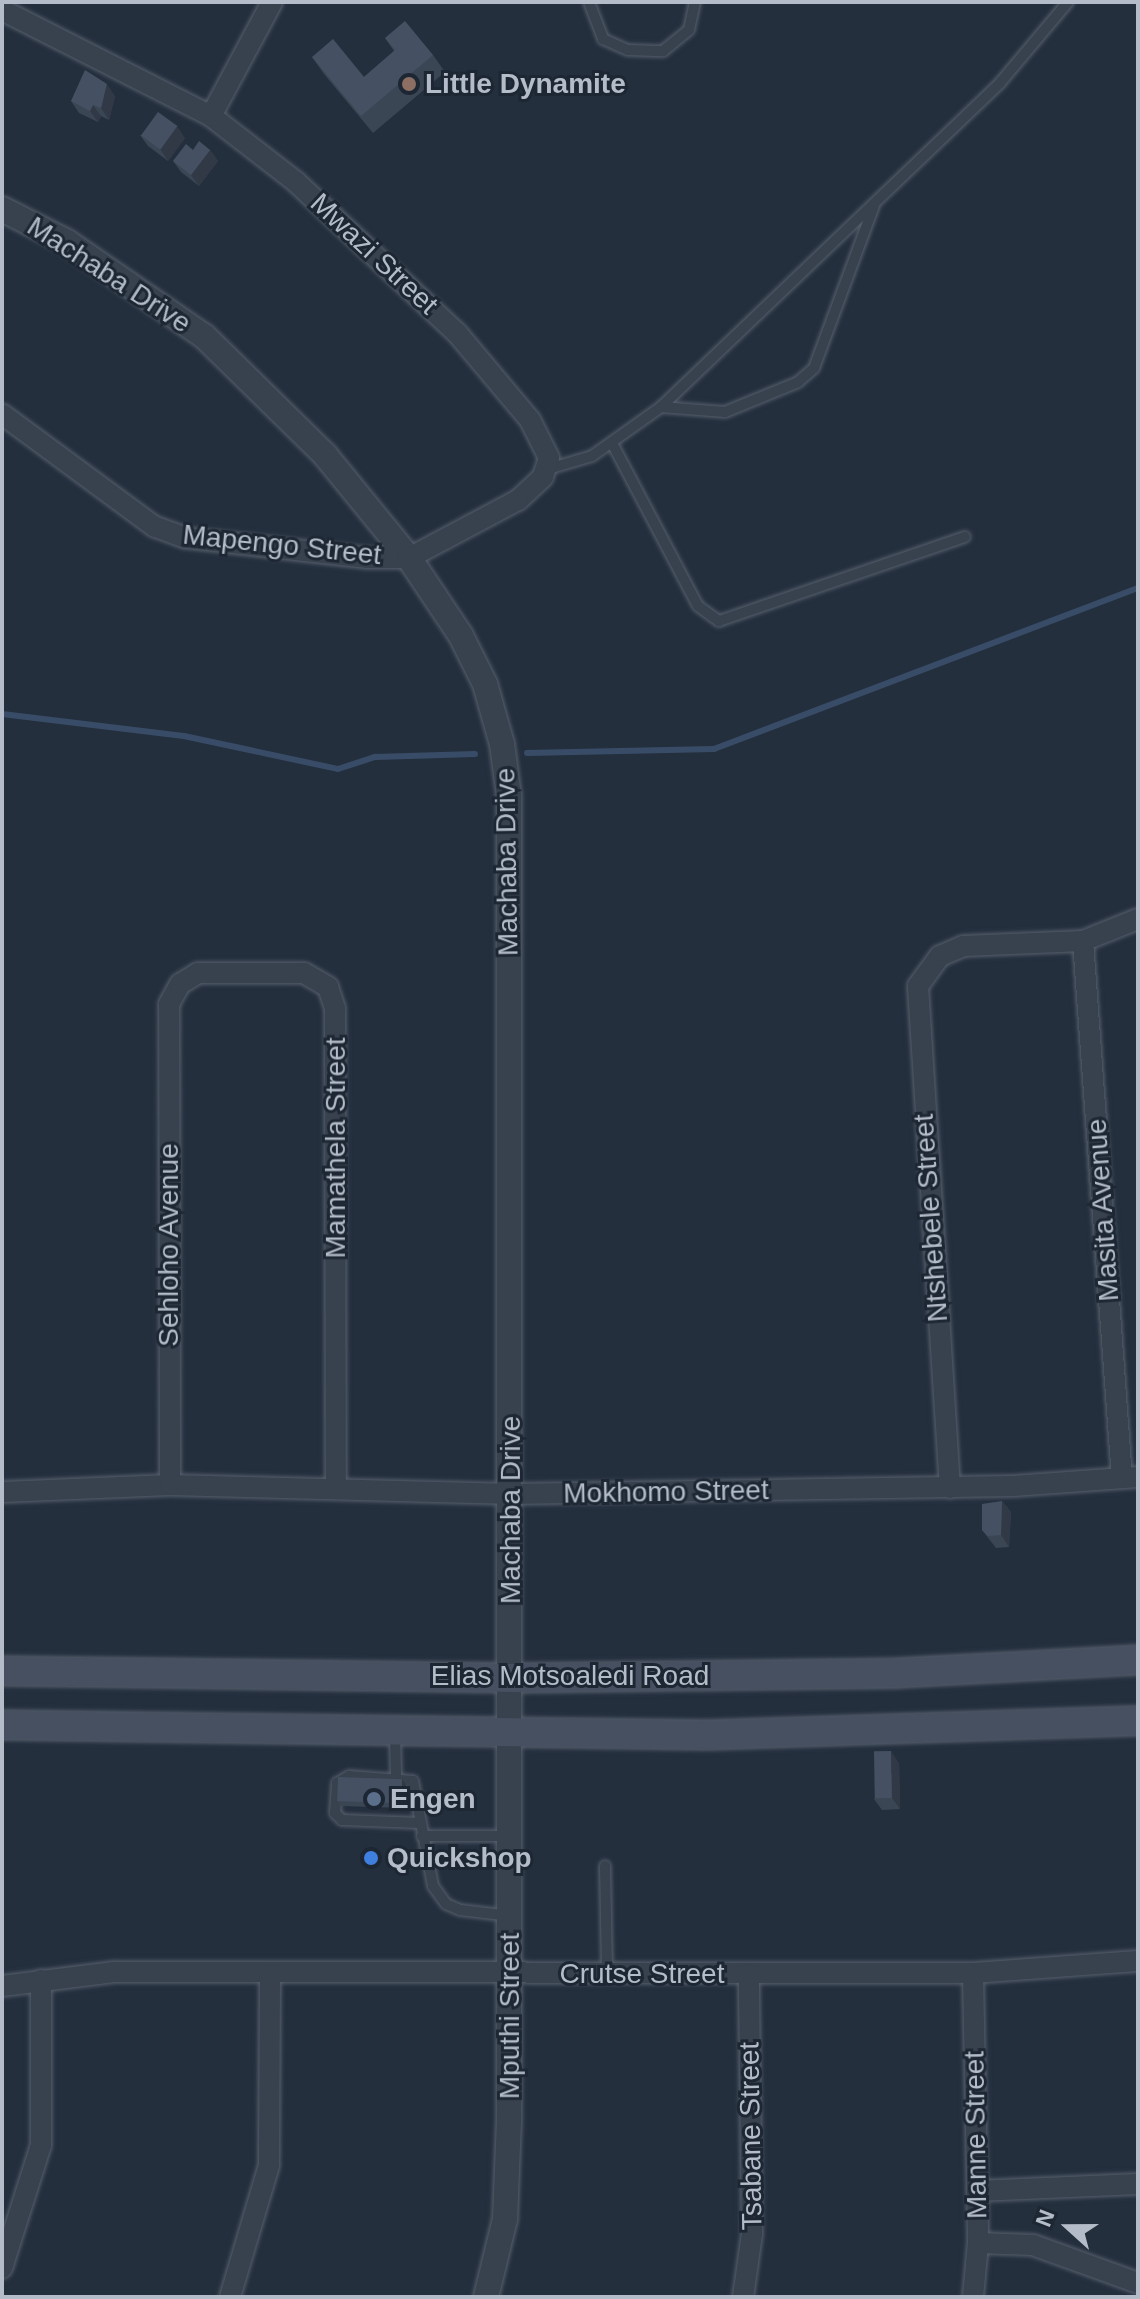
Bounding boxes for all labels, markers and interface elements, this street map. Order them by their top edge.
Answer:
place label: Little Dynamite [425,67,626,101]
marker: Little Dynamite [400,75,418,93]
street label: Mwazi Street [303,187,445,321]
street label: Machaba Drive [21,210,197,340]
street label: Mapengo Street [181,518,383,572]
street label: Machaba Drive [489,768,525,956]
street label: Mamathela Street [319,1038,353,1258]
street label: Ntshebele Street [907,1113,955,1323]
street label: Masita Avenue [1080,1117,1126,1303]
street label: Sehloho Avenue [152,1143,186,1347]
street label: Machaba Drive [494,1416,528,1604]
street label: Mokhomo Street [563,1473,769,1511]
street label: Elias Motsoaledi Road [431,1659,709,1693]
place label: Engen [390,1782,476,1816]
marker: Engen [365,1790,383,1808]
place label: Quickshop [387,1841,532,1875]
marker: Quickshop [362,1849,380,1867]
street label: Mputhi Street [493,1933,527,2099]
street label: Crutse Street [560,1957,724,1991]
street label: Tsabane Street [733,2042,769,2230]
street label: Manne Street [958,2051,994,2219]
north arrow [1028,2187,1108,2267]
text: N [1031,2206,1060,2230]

